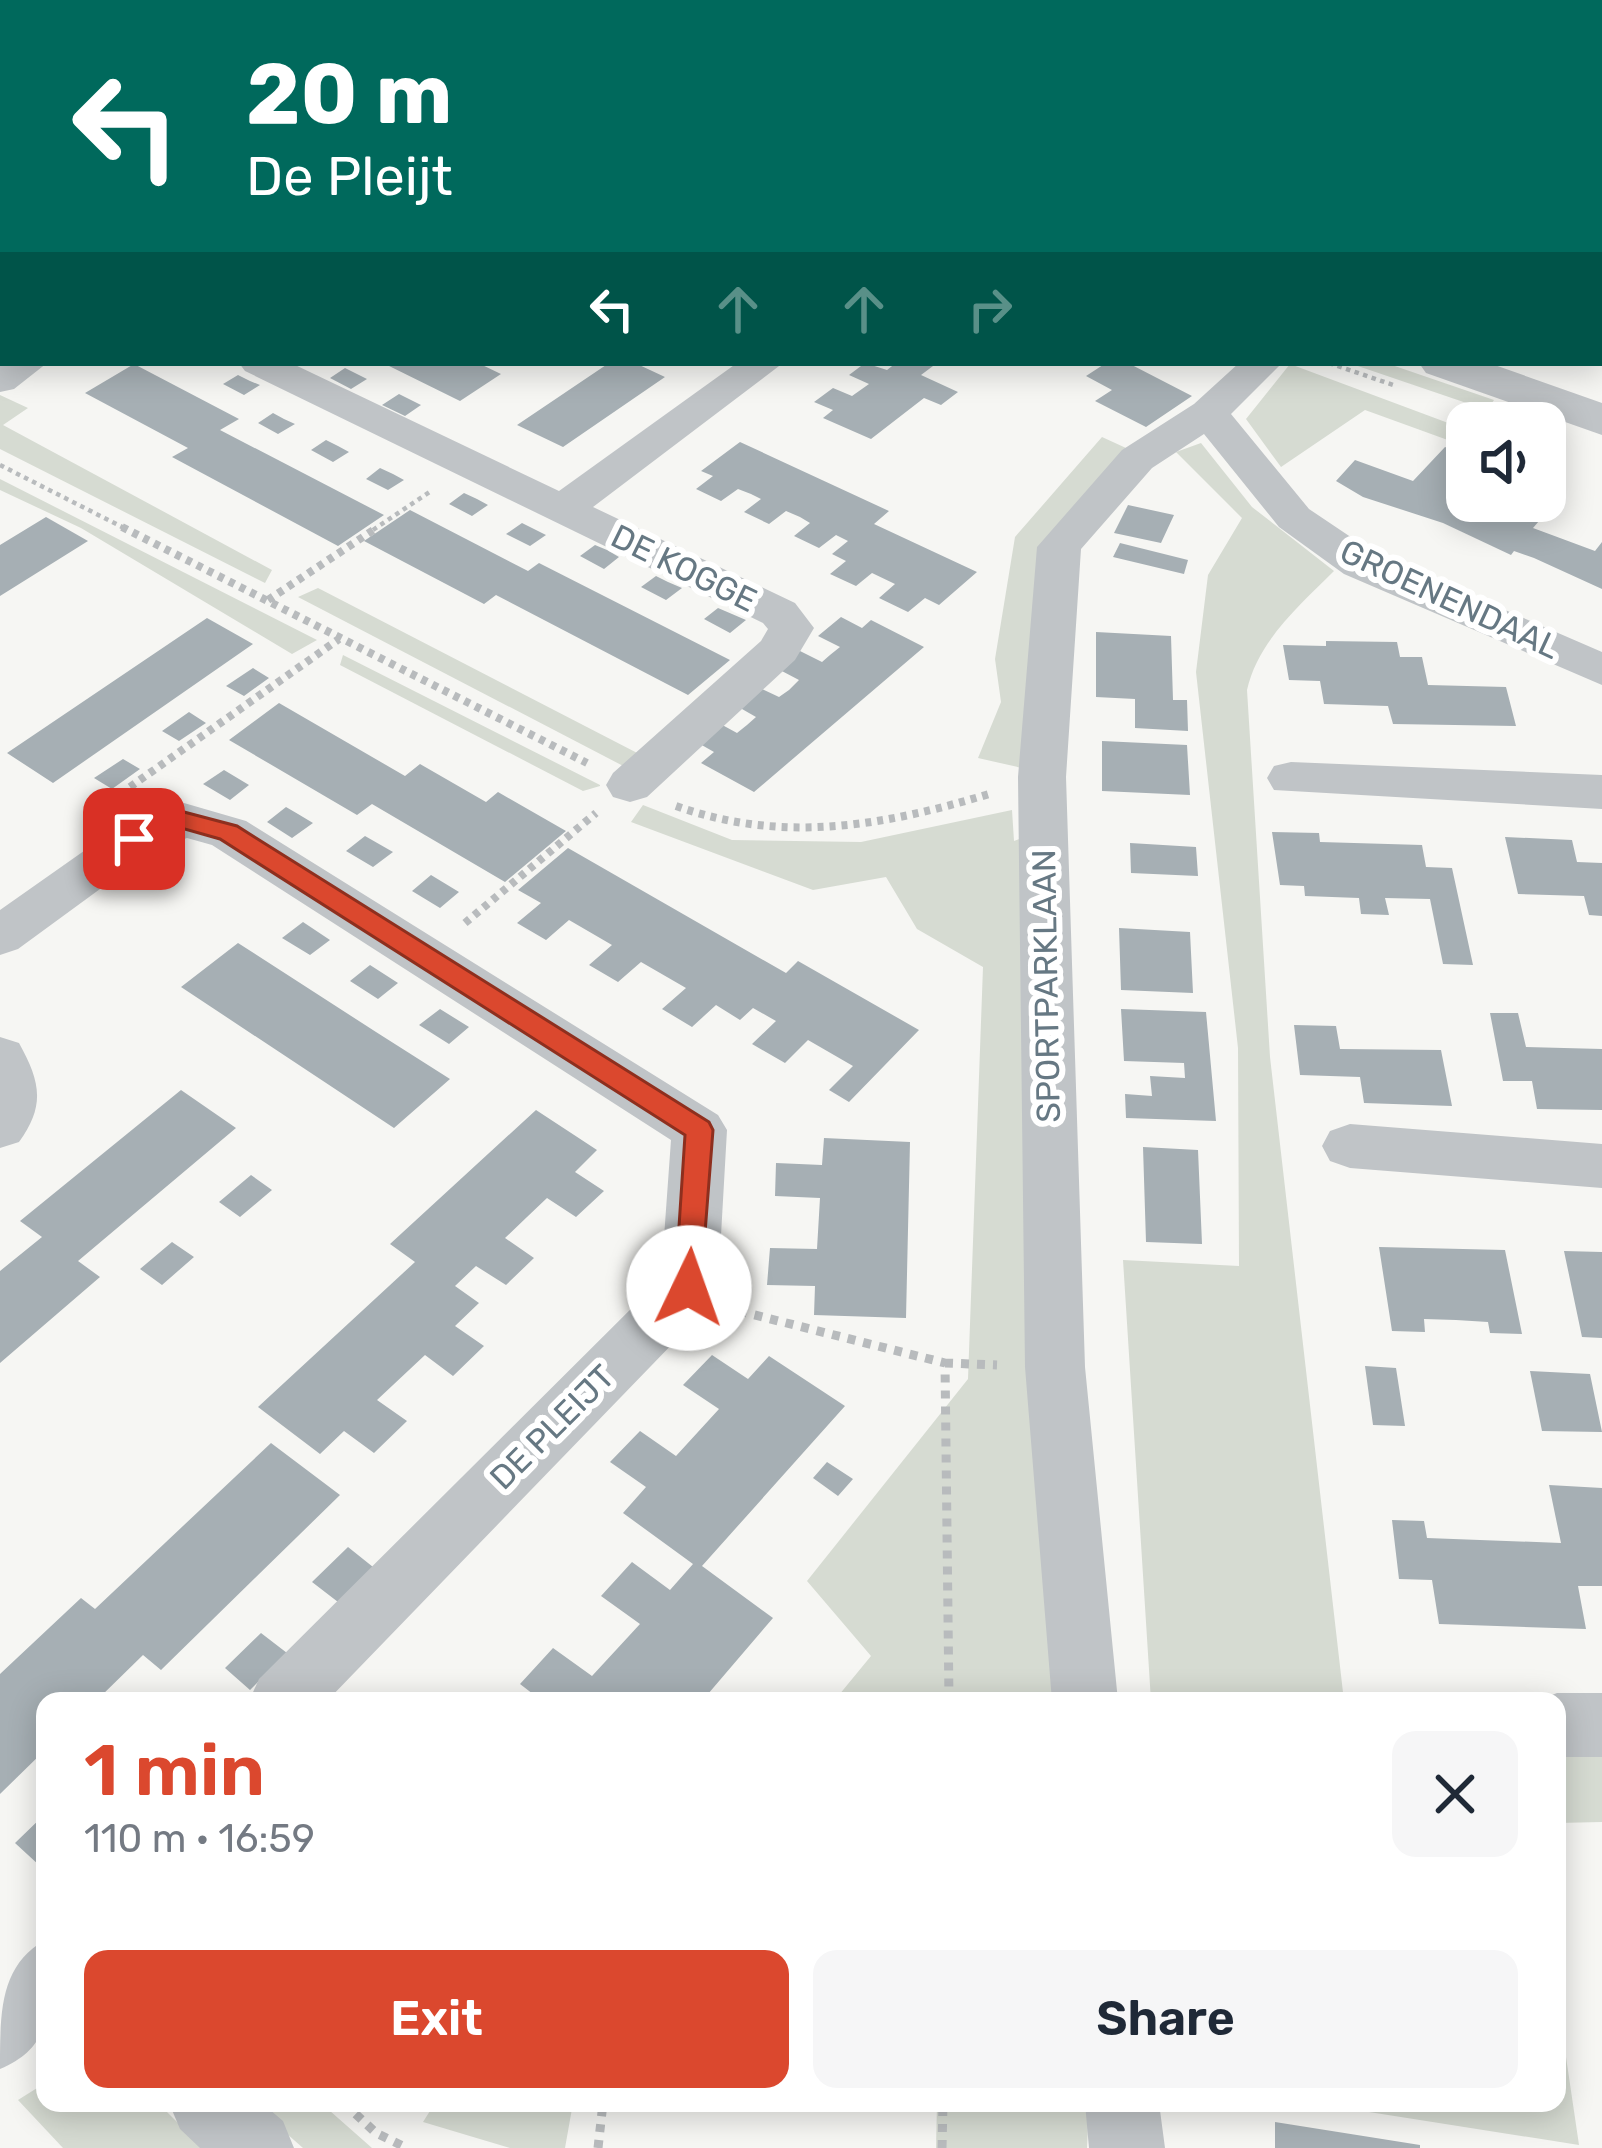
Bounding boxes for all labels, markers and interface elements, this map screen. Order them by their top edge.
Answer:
text: 20 m [246,44,453,144]
icon: left [48,48,204,204]
text: De Pleijt [246,145,453,209]
icon: left [579,276,645,342]
icon: ahead [705,276,771,342]
icon: ahead [831,276,897,342]
icon: right [957,276,1023,342]
map controls [1446,402,1566,522]
button: sound [1446,402,1566,522]
street label: DE KOGGE [605,516,763,620]
street label: GROENENDAAL [1334,531,1566,667]
pin [83,788,185,890]
icon: arrive [101,806,167,872]
street label: SPORTPARKLAAN [1024,849,1068,1123]
position arrow [626,1225,752,1351]
street label: DE PLEIJT [482,1357,622,1497]
text: 1 min [84,1728,265,1813]
button: close [1392,1731,1518,1857]
text: 110 m · 16:59 [84,1816,315,1862]
button: Exit [84,1950,789,2088]
button: Share [813,1950,1518,2088]

